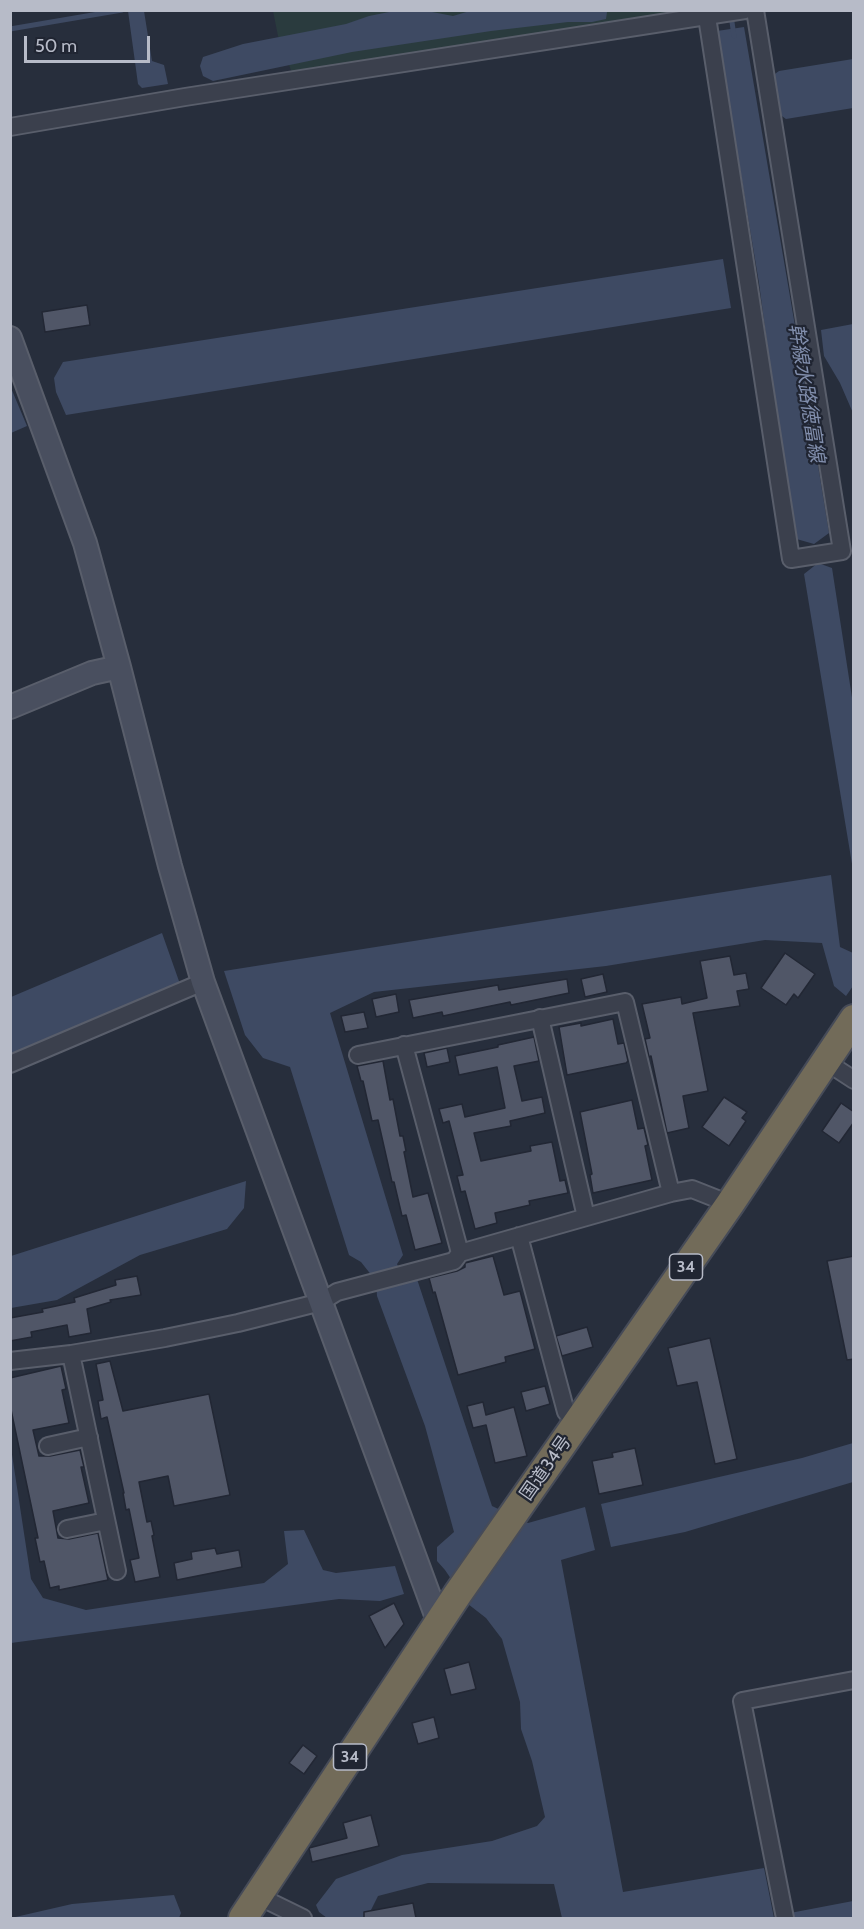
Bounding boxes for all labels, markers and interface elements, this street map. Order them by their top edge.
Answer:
scale bar [27,24,153,62]
text: 50 m [35,35,77,57]
water label: 幹線水路徳富線 [783,322,829,464]
road number: 34 [670,1254,702,1280]
street label: 国道34号 [516,1431,576,1505]
road number: 34 [334,1744,366,1770]

